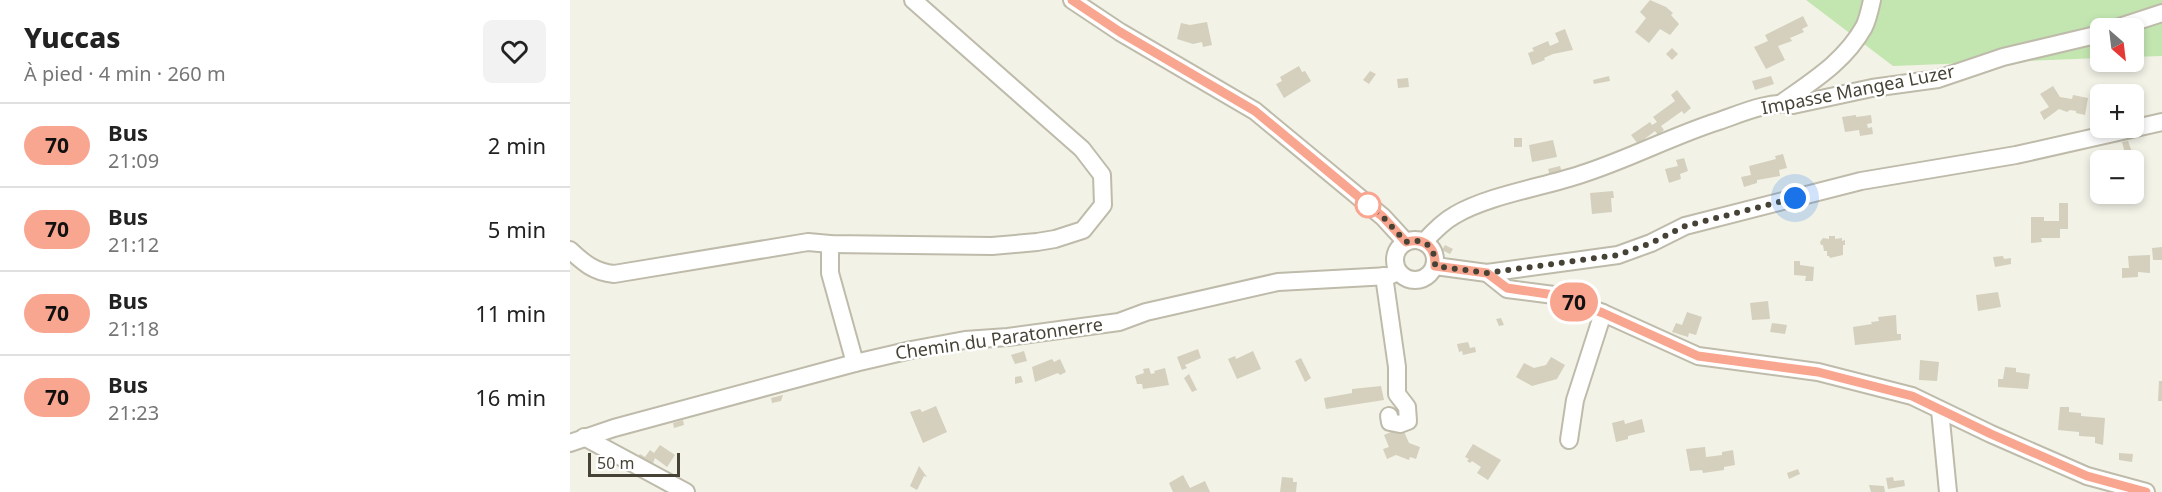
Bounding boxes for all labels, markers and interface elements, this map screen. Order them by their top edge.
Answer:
text: Yuccas [24,18,120,56]
north arrow [2090,18,2144,72]
map controls [2090,18,2144,204]
button: heart [483,20,546,83]
street label: Impasse Mangea Luzer [1759,58,1957,120]
text: À pied · 4 min · 260 m [24,60,226,87]
button: + [2090,84,2144,138]
text: Bus [108,117,148,147]
text: 2 min [488,130,546,160]
text: 70 [45,131,69,159]
text: 21:09 [108,147,159,174]
button: − [2090,150,2144,204]
your location [1780,183,1810,213]
unlabelled marker [1355,192,1381,218]
text: Bus [108,201,148,231]
text: 5 min [488,214,546,244]
text: 70 [45,215,69,243]
text: 21:12 [108,231,159,258]
line badge: 70 [1547,282,1601,322]
text: Bus [108,285,148,315]
text: 70 [1562,288,1586,316]
text: 11 min [475,298,546,328]
text: 70 [45,299,69,327]
street label: Chemin du Paratonnerre [893,312,1104,364]
text: 21:18 [108,315,159,342]
text: Bus [108,369,148,399]
text: 16 min [475,382,546,412]
text: 70 [45,383,69,411]
text: 21:23 [108,399,159,426]
scale bar [588,450,680,478]
text: 50 m [597,452,634,474]

